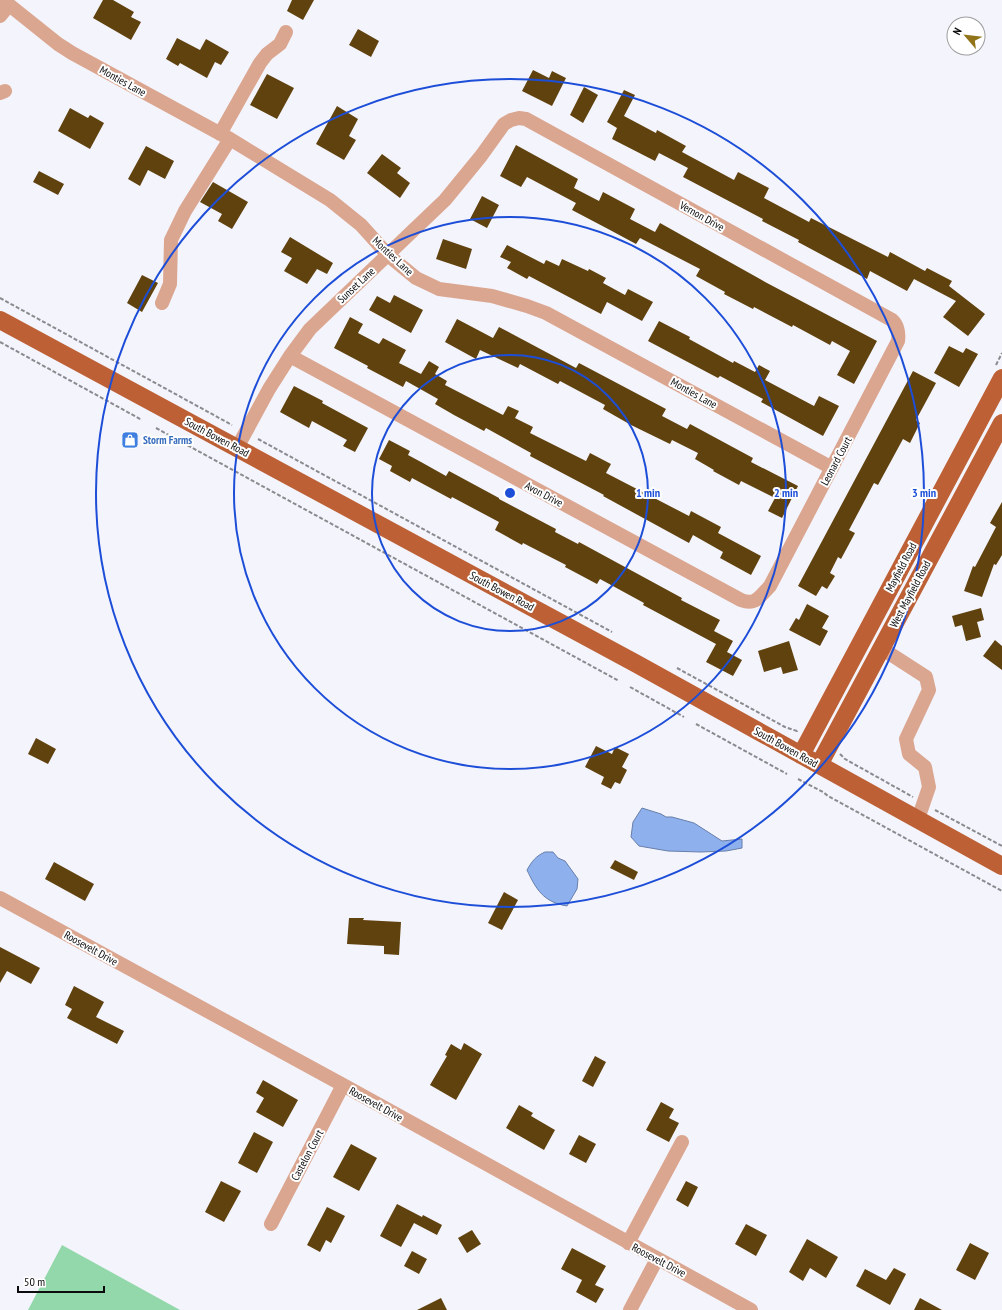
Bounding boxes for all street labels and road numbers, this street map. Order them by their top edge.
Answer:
street label: Monties Lane [97,63,149,100]
street label: Vernon Drive [676,198,727,234]
street label: Monties Lane [370,234,417,279]
street label: Sunset Lane [334,264,378,306]
street label: Monties Lane [668,375,720,412]
street label: South Bowen Road [182,414,252,460]
street label: Leonard Court [817,434,855,488]
street label: Avon Drive [523,478,566,510]
street label: Mayfield Road [882,540,920,594]
street label: West Mayfield Road [886,558,934,630]
street label: South Bowen Road [467,568,537,614]
street label: South Bowen Road [751,724,821,770]
street label: Roosevelt Drive [62,928,121,969]
street label: Roosevelt Drive [347,1084,406,1125]
street label: Castelon Court [288,1127,326,1183]
street label: Roosevelt Drive [630,1240,689,1280]

